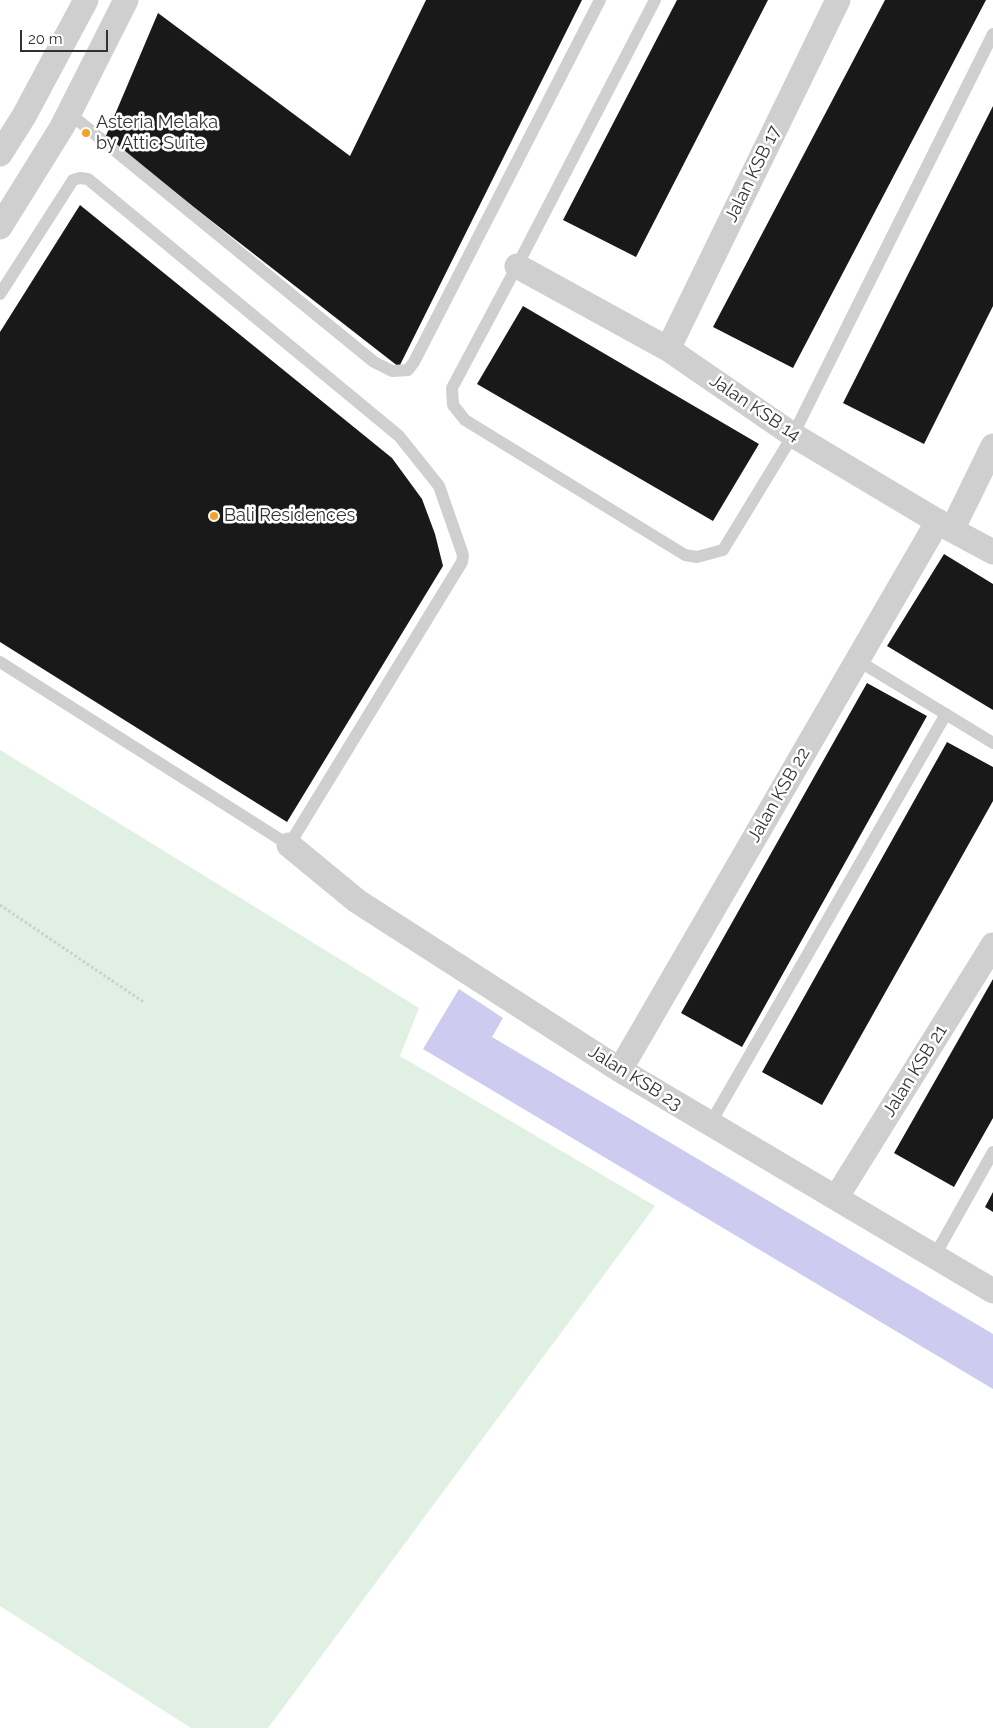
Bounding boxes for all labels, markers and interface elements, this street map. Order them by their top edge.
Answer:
scale bar [22,20,110,52]
text: 20 m [28,30,63,48]
place label: Asteria Melaka by Attic Suite [96,112,218,154]
street label: Jalan KSB 17 [720,122,786,226]
marker: Asteria Melaka by Attic Suite [80,127,92,139]
street label: Jalan KSB 14 [706,370,804,446]
place label: Bali Residences [224,505,355,527]
marker: Bali Residences [208,510,220,522]
street label: Jalan KSB 22 [743,744,815,846]
street label: Jalan KSB 21 [878,1021,952,1121]
street label: Jalan KSB 23 [584,1041,686,1115]

